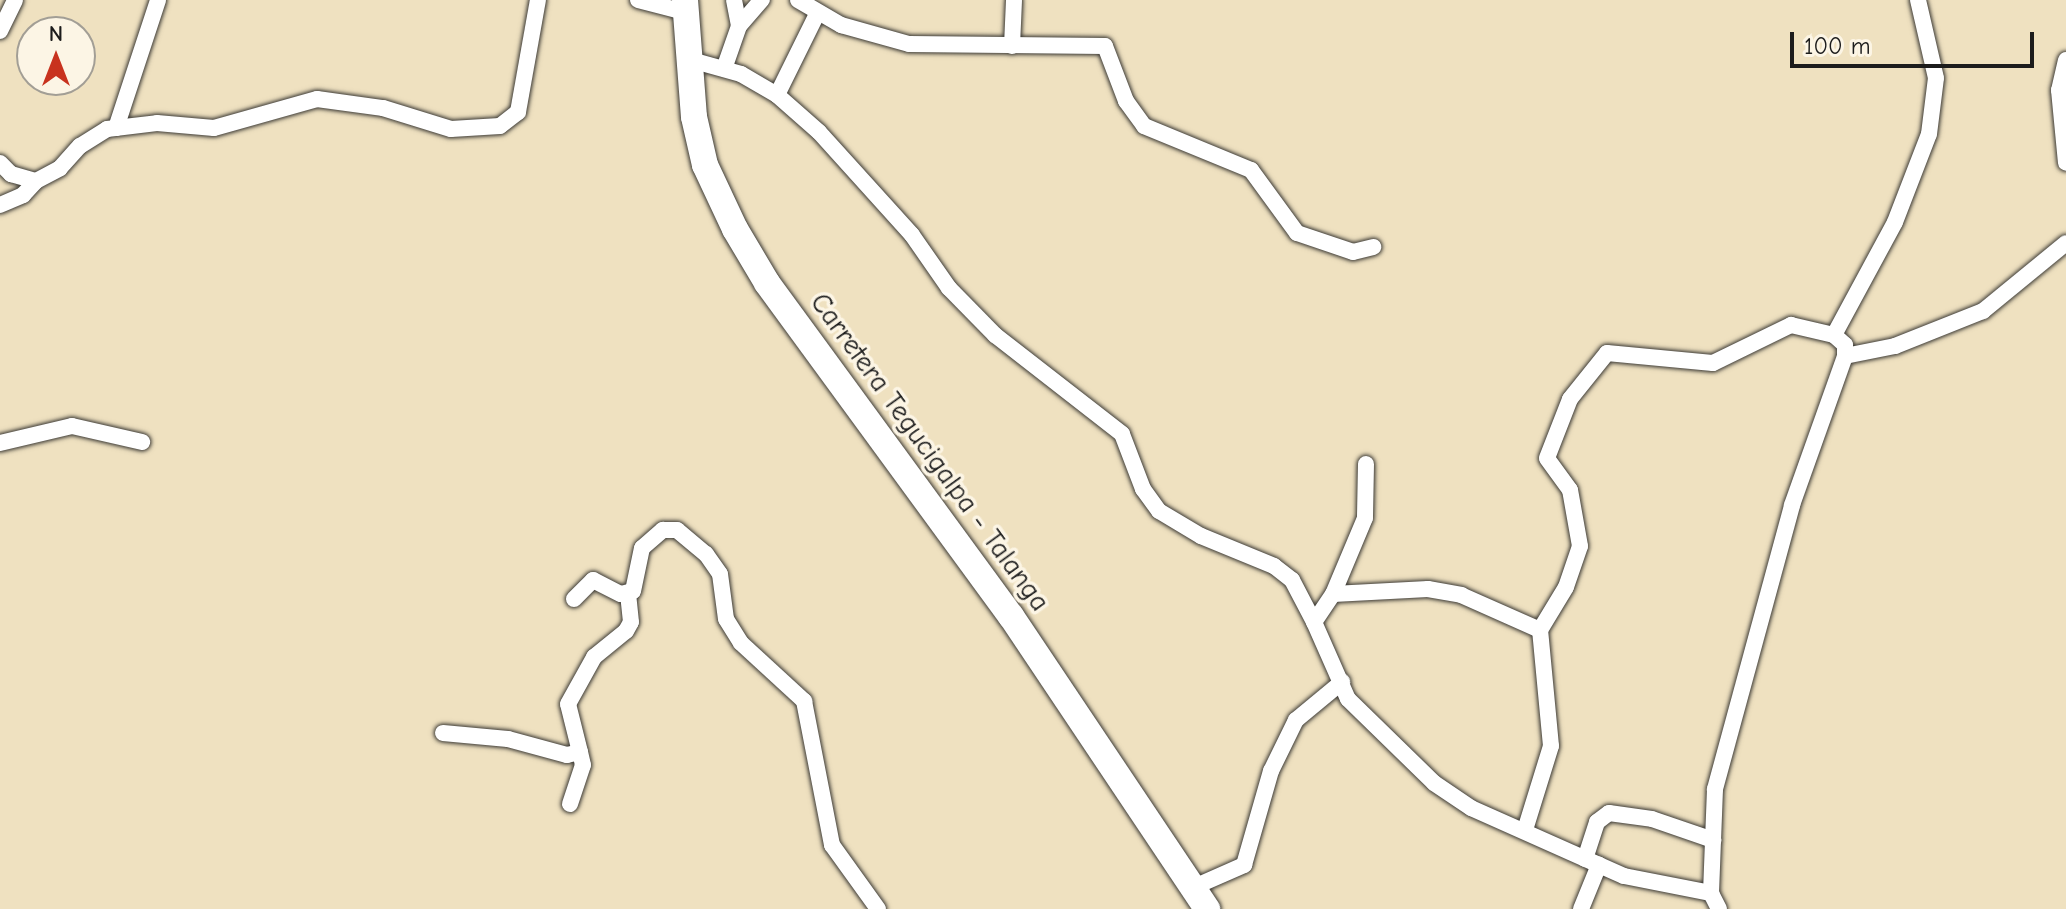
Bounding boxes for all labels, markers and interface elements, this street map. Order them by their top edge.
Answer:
north arrow [16,16,96,96]
scale bar [1794,16,2038,66]
text: N [49,21,63,47]
text: 100 m [1804,32,1871,60]
street label: Carretera Tegucigalpa - Talanga [803,286,1057,618]

